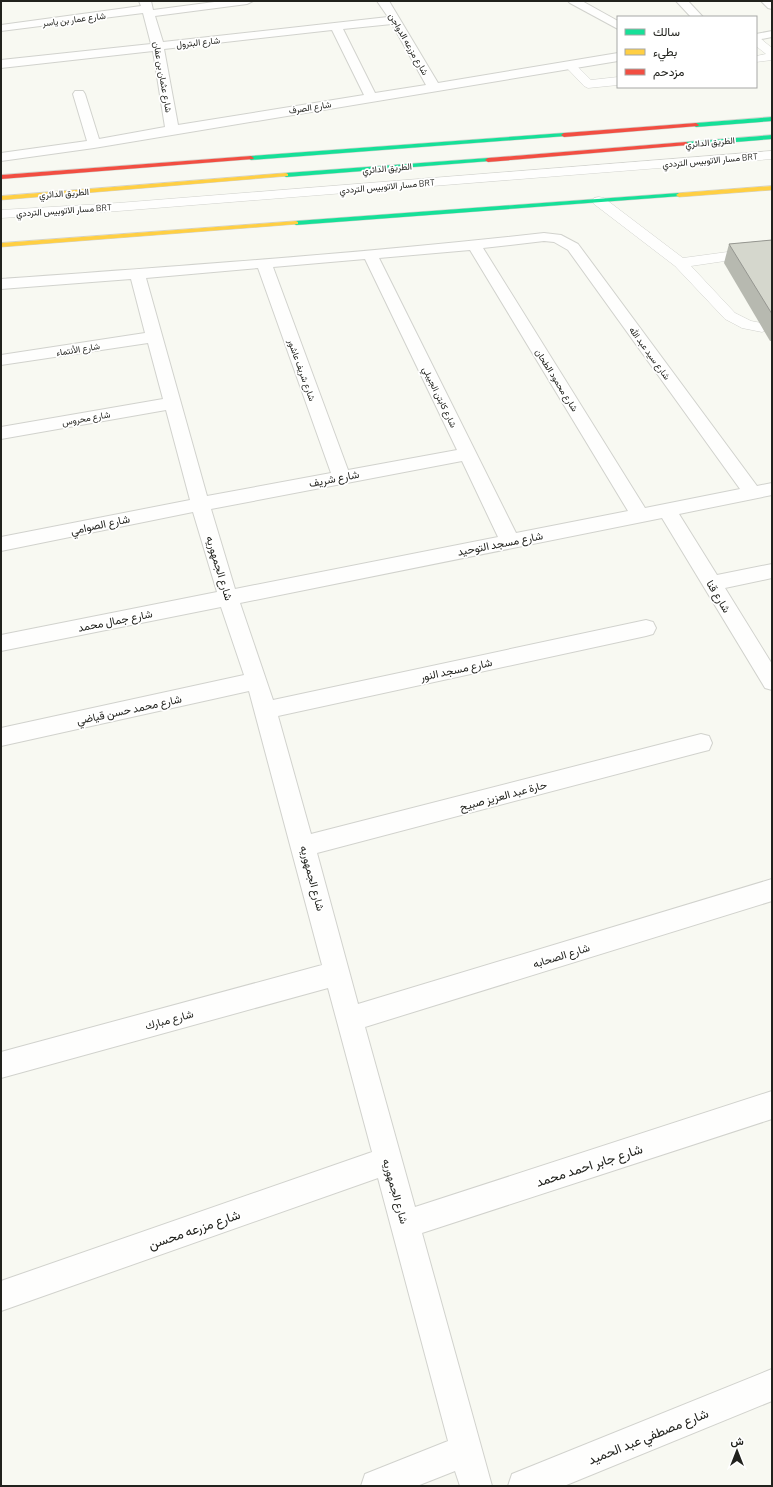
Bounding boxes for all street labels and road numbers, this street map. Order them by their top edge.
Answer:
street label: شارع عمار بن ياسر [41,10,106,29]
street label: شارع مزرعه الدواجن [386,11,431,77]
street label: شارع البترول [176,34,221,51]
street label: شارع عثمان بن عفان [150,41,175,113]
street label: شارع الصرف [288,98,332,117]
street label: الطريق الدائري [685,134,736,152]
street label: مسار الاتوبيس الترددي BRT [662,150,759,172]
street label: الطريق الدائري [362,160,413,178]
street label: مسار الاتوبيس الترددي BRT [339,176,436,198]
street label: الطريق الدائري [39,186,89,202]
street label: مسار الاتوبيس الترددي BRT [16,201,112,221]
street label: شارع سيد عبد الله [626,324,673,382]
street label: شارع شريف عاشور [284,337,318,403]
street label: شارع الأنتماء [55,340,101,359]
street label: شارع محمود الطحان [533,347,581,414]
street label: شارع كابتن الجيبلي [419,365,459,430]
street label: شارع محروس [61,408,111,429]
street label: شارع شريف [308,467,361,491]
street label: شارع الصوامي [69,511,132,541]
street label: شارع مسجد التوحيد [456,528,545,560]
street label: شارع الجمهوريه [202,534,236,603]
street label: شارع قنا [702,577,734,616]
street label: شارع جمال محمد [77,606,154,636]
street label: شارع مسجد النور [418,655,494,685]
street label: شارع محمد حسن قياضي [75,691,184,730]
street label: حارة عبد العزيز صبيح [458,777,549,815]
street label: شارع الجمهوريه [296,844,328,913]
street label: شارع الصحابه [531,940,592,972]
street label: شارع مبارك [143,1006,195,1034]
street label: شارع جابر احمد محمد [534,1140,645,1192]
street label: شارع الجمهوريه [379,1157,412,1226]
street label: شارع مزرعه محسن [146,1206,243,1254]
street label: شارع مصطفي عبد الحميد [585,1404,712,1470]

